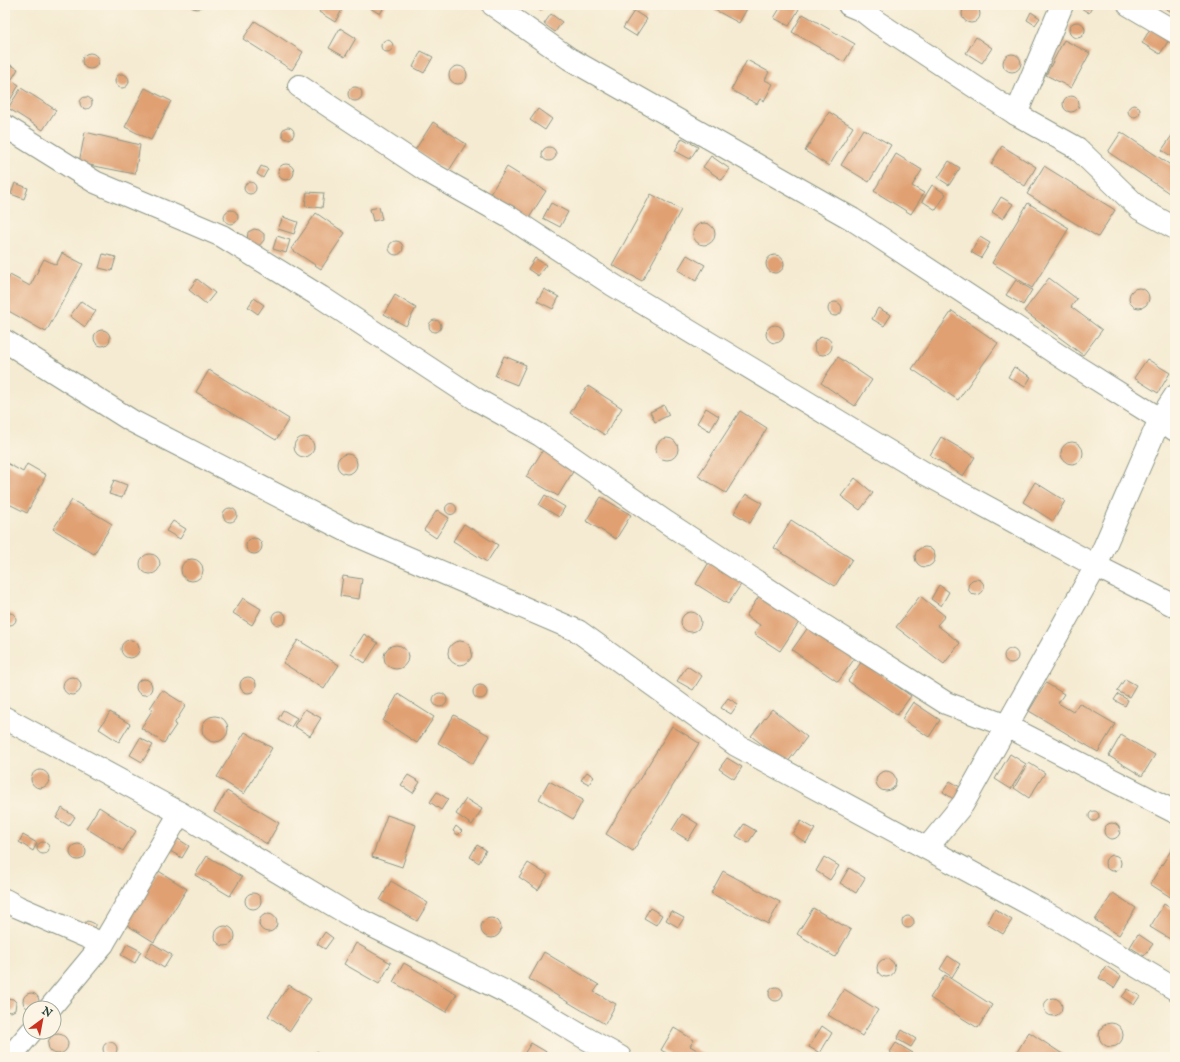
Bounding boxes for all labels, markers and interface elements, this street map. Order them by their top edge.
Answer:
north arrow [22,1000,62,1040]
text: N [38,1003,55,1021]

